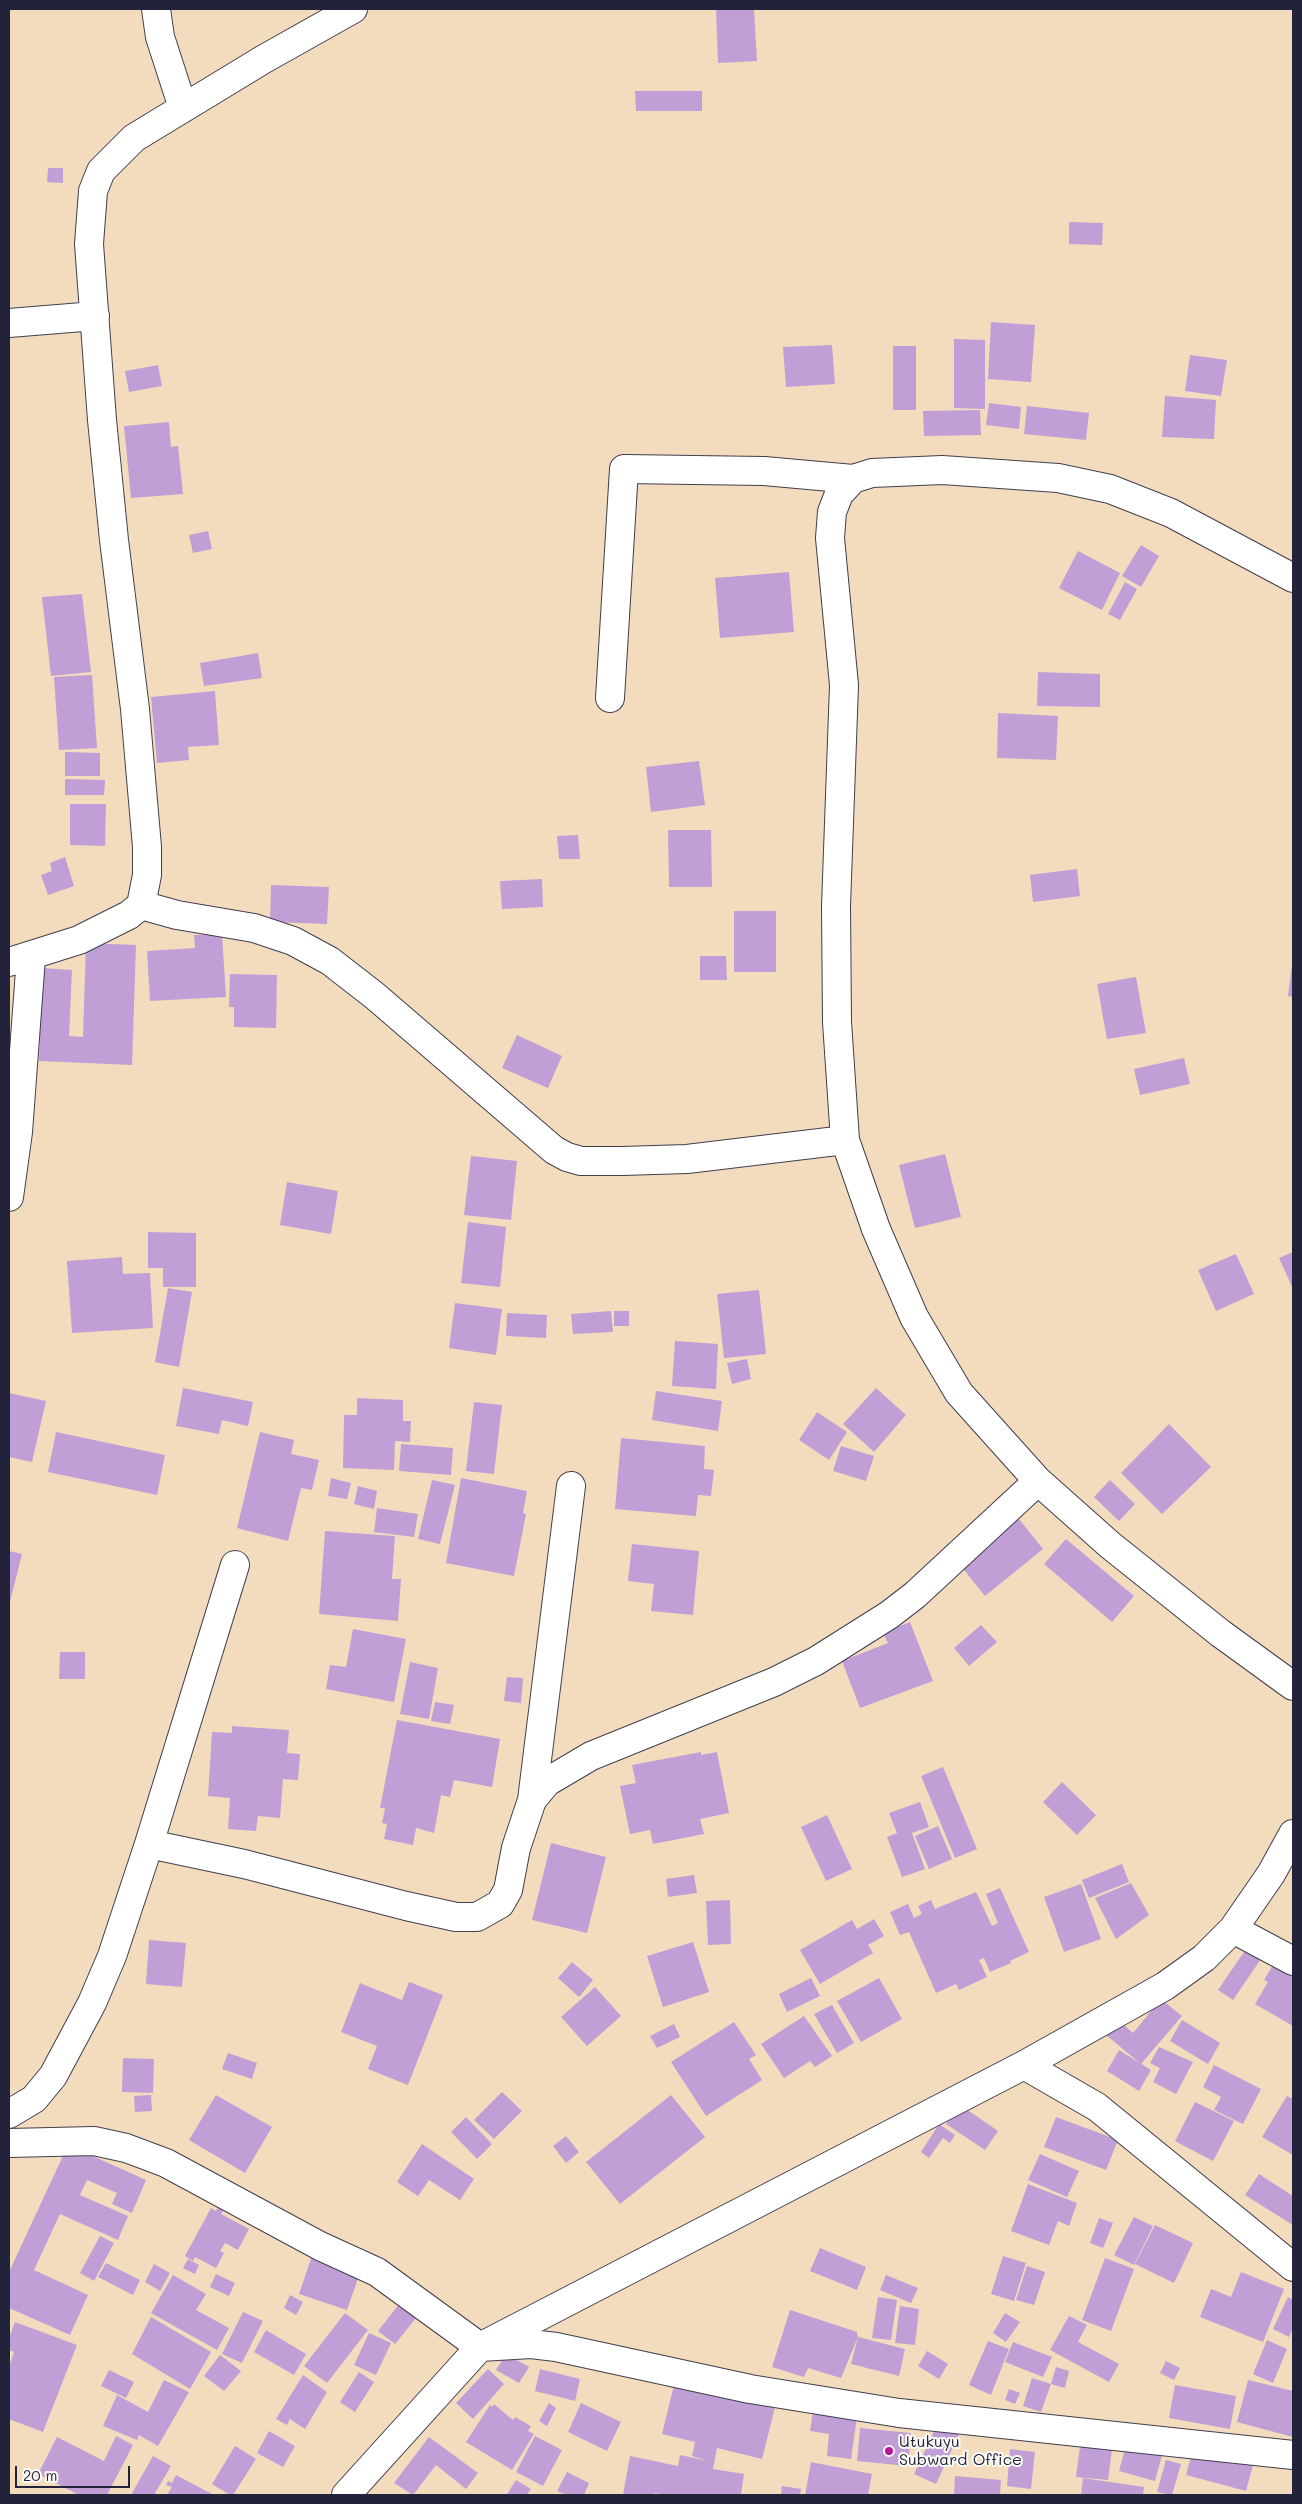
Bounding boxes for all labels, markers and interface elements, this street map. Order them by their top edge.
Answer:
place label: Utukuyu Subward Office [899,2432,1022,2470]
marker: Utukuyu Subward Office [883,2445,895,2457]
scale bar [18,2456,132,2488]
text: 20 m [23,2465,57,2485]

